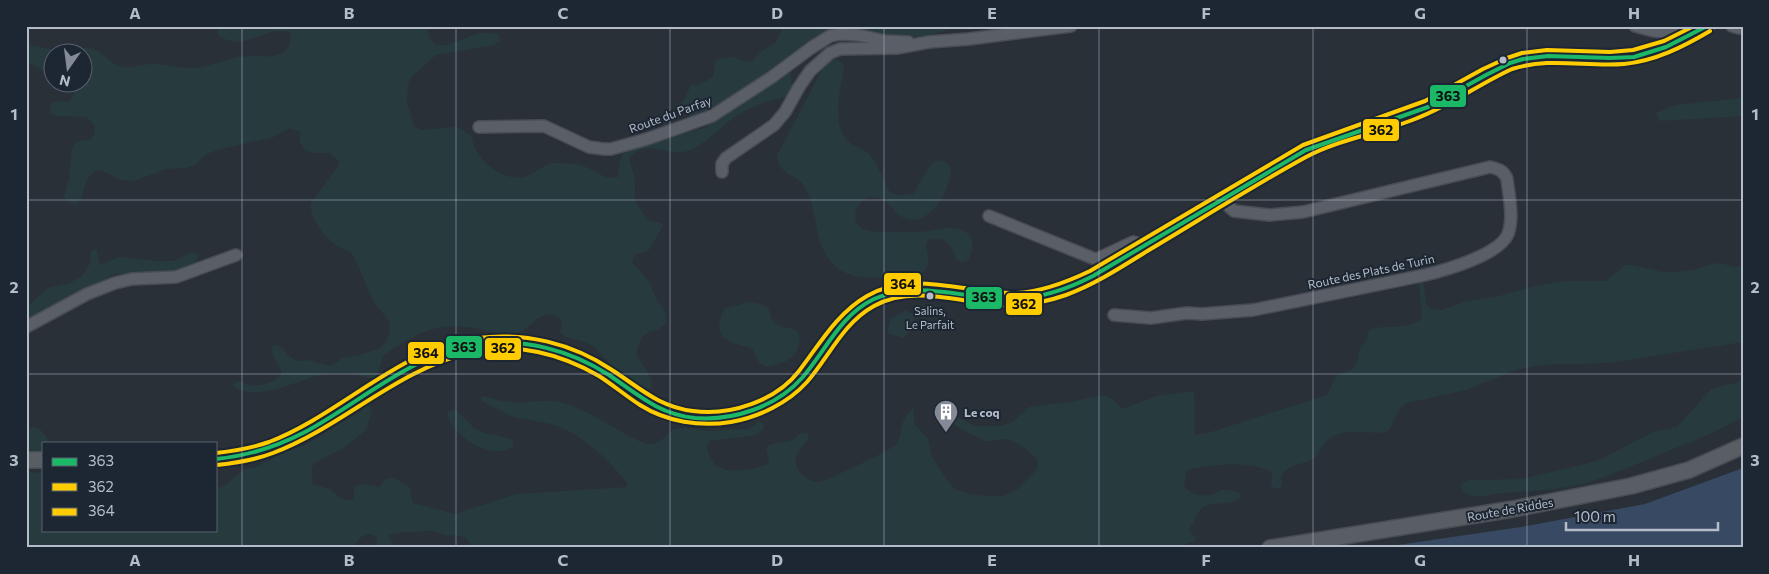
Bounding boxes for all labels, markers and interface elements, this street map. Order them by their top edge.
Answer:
text: A [129,3,141,22]
text: B [344,3,355,22]
text: C [558,3,569,22]
text: D [771,3,783,22]
text: E [987,3,997,22]
text: F [1201,3,1211,22]
text: G [1414,3,1426,22]
text: H [1628,3,1640,22]
north arrow [42,42,92,92]
unlabelled marker [1498,55,1508,65]
text: N [58,72,72,91]
line badge: 363 [1429,84,1467,108]
text: 363 [1436,87,1460,104]
street label: Route du Parfay [627,93,713,135]
text: 1 [10,104,18,123]
text: 1 [1751,104,1759,123]
line badge: 362 [1362,118,1400,142]
text: 362 [1369,121,1393,138]
street label: Route des Plats de Turin [1306,251,1436,291]
line badge: 364 [883,272,922,296]
text: 364 [890,275,916,292]
text: 2 [9,277,19,296]
text: 2 [1750,277,1760,296]
line badge: 363 [965,286,1003,310]
text: 363 [972,288,996,305]
marker: Salins, Le Parfait [925,291,935,301]
line badge: 362 [1005,292,1043,316]
text: 362 [1012,295,1036,312]
place label: Salins, Le Parfait [906,304,955,331]
line badge: 363 [445,335,483,359]
line badge: 362 [484,337,522,361]
text: 363 [452,338,476,355]
text: 362 [491,339,515,356]
line badge: 364 [407,341,445,365]
text: 364 [413,344,439,361]
building icon: Le coq [933,399,959,433]
place label: Le coq [964,405,1000,419]
legend [42,442,218,532]
text: 3 [9,450,19,469]
text: 3 [1750,450,1760,469]
text: 363 [88,451,114,469]
text: 362 [88,477,114,495]
street label: Route de Riddes [1466,495,1554,523]
scale bar [1566,499,1719,531]
text: 364 [88,501,115,519]
text: 100 m [1574,507,1616,525]
text: A [129,550,141,569]
text: B [344,550,355,569]
text: C [558,550,569,569]
text: D [771,550,783,569]
text: E [987,550,997,569]
text: F [1201,550,1211,569]
text: G [1414,550,1426,569]
text: H [1628,550,1640,569]

